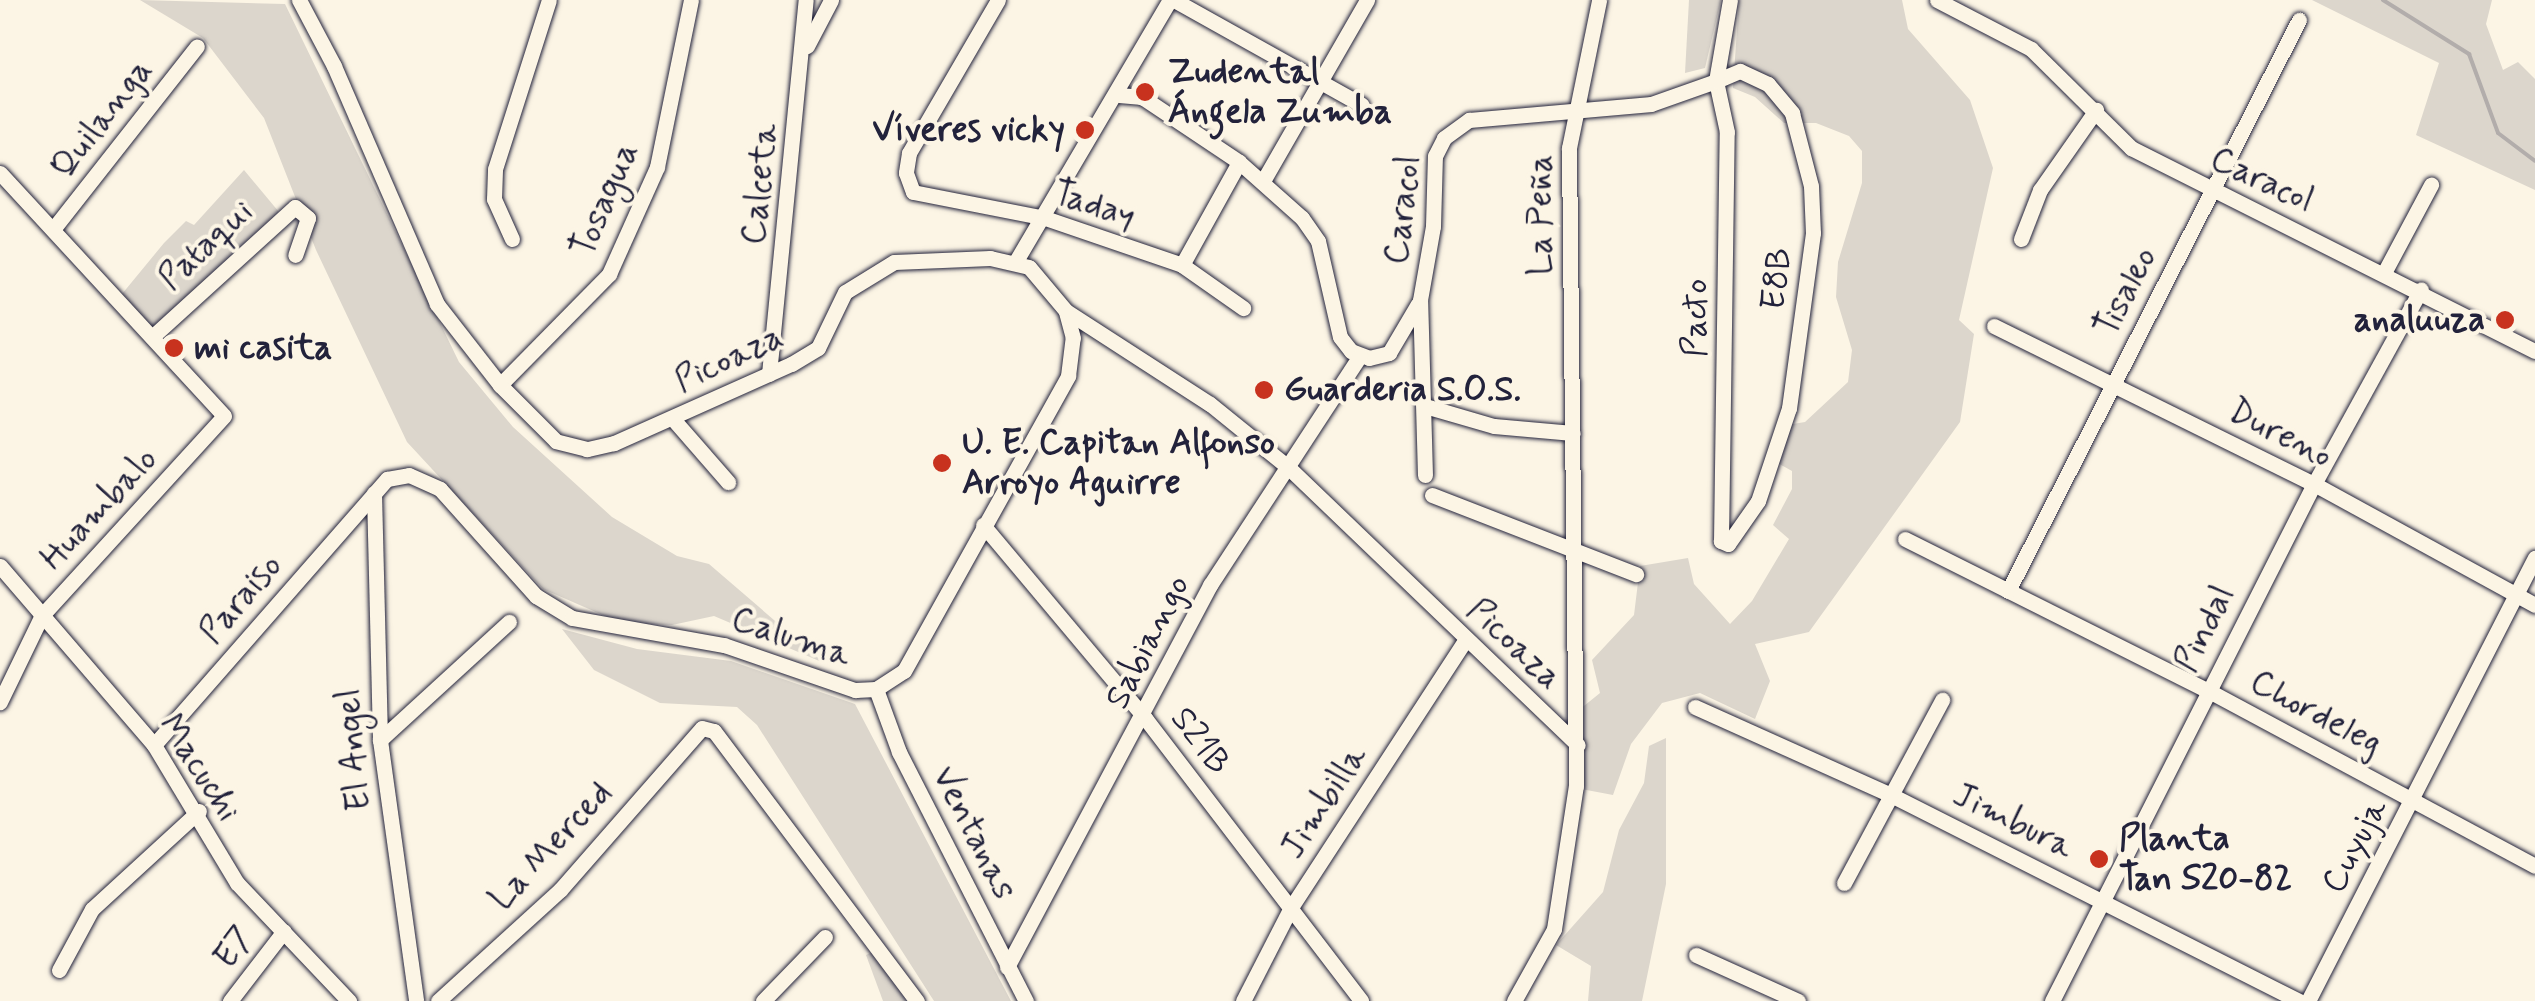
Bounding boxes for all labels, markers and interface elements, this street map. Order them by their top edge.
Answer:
street label: Quilanga [42,51,162,187]
place label: Zudental Ángela Zumba [1168,51,1388,133]
marker: Zudental Ángela Zumba [1132,79,1158,105]
place label: Víveres vicky [872,109,1065,151]
marker: Víveres vicky [1074,119,1096,141]
street label: Calceta [733,121,787,247]
street label: Tosagua [562,136,648,264]
street label: Caracol [2204,138,2320,222]
street label: Caracol [1375,153,1431,267]
street label: La Peña [1520,155,1562,275]
street label: Taday [1047,172,1141,238]
street label: Pataqui [150,191,262,299]
street label: Tisaleo [2086,240,2166,344]
street label: E8B [1752,246,1802,312]
street label: Pacto [1674,278,1718,358]
place label: analuuza [2354,299,2485,341]
marker: analuuza [2494,309,2516,331]
street label: Picoaza [668,316,790,402]
place label: mi casita [194,327,332,369]
marker: mi casita [163,337,185,359]
place label: Guarderia S.O.S. [1284,369,1521,411]
marker: Guarderia S.O.S. [1253,379,1275,401]
street label: Dureno [2221,390,2339,478]
place label: U. E. Capitan Alfonso Arroyo Aguirre [962,422,1274,504]
street label: Huambalo [32,439,166,579]
marker: U. E. Capitan Alfonso Arroyo Aguirre [931,452,953,474]
street label: Paraiso [191,546,291,652]
street label: Sabiango [1096,568,1200,716]
street label: Pindal [2166,579,2244,679]
street label: Picoaza [1458,590,1570,698]
street label: Caluma [726,598,856,676]
street label: Chordeleg [2243,661,2389,765]
street label: El Angel [328,689,380,811]
street label: S21B [1161,699,1239,783]
street label: Macuchi [149,707,249,829]
street label: Jimbilla [1272,737,1376,867]
street label: Ventanas [923,759,1025,907]
street label: La Merced [482,774,620,918]
street label: Jimbura [1946,774,2080,868]
street label: Cuyuja [2313,792,2397,900]
place label: Planta Tan S20-82 [2119,818,2292,900]
marker: Planta Tan S20-82 [2088,848,2110,870]
street label: E7 [205,919,263,977]

